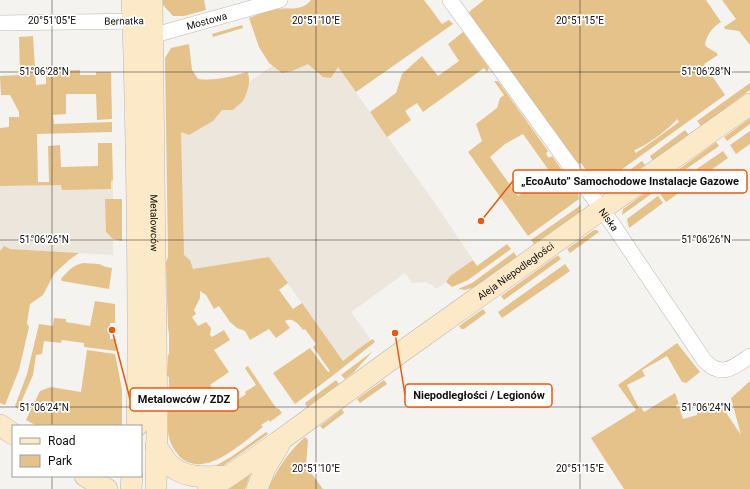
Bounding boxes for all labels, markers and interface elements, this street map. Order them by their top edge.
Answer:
street label: Mostowa [185,10,228,31]
text: 20°51'05"E [28,15,76,26]
street label: Bernatka [104,15,144,27]
text: 20°51'10"E [292,15,340,26]
text: 20°51'15"E [556,15,604,26]
text: 51°06'28"N [19,66,69,77]
text: 51°06'28"N [681,66,731,77]
callout: „EcoAuto” Samochodowe Instalacje Gazowe [513,170,747,193]
text: „EcoAuto” Samochodowe Instalacje Gazowe [521,175,739,188]
street label: Metalowców [149,194,160,252]
street label: Niska [597,206,621,233]
text: 51°06'26"N [19,234,69,245]
text: 51°06'26"N [681,234,731,245]
street label: Aleja Niepodległości [475,240,556,302]
callout: Niepodległości / Legionów [405,384,552,407]
callout: Metalowców / ZDZ [130,388,238,411]
text: Niepodległości / Legionów [413,389,545,402]
text: Metalowców / ZDZ [138,393,230,406]
text: 51°06'24"N [19,402,69,413]
text: 51°06'24"N [681,402,731,413]
legend [12,425,142,477]
text: Road [48,434,76,448]
text: Park [48,454,73,468]
text: 20°51'10"E [292,463,340,474]
text: 20°51'15"E [556,463,604,474]

